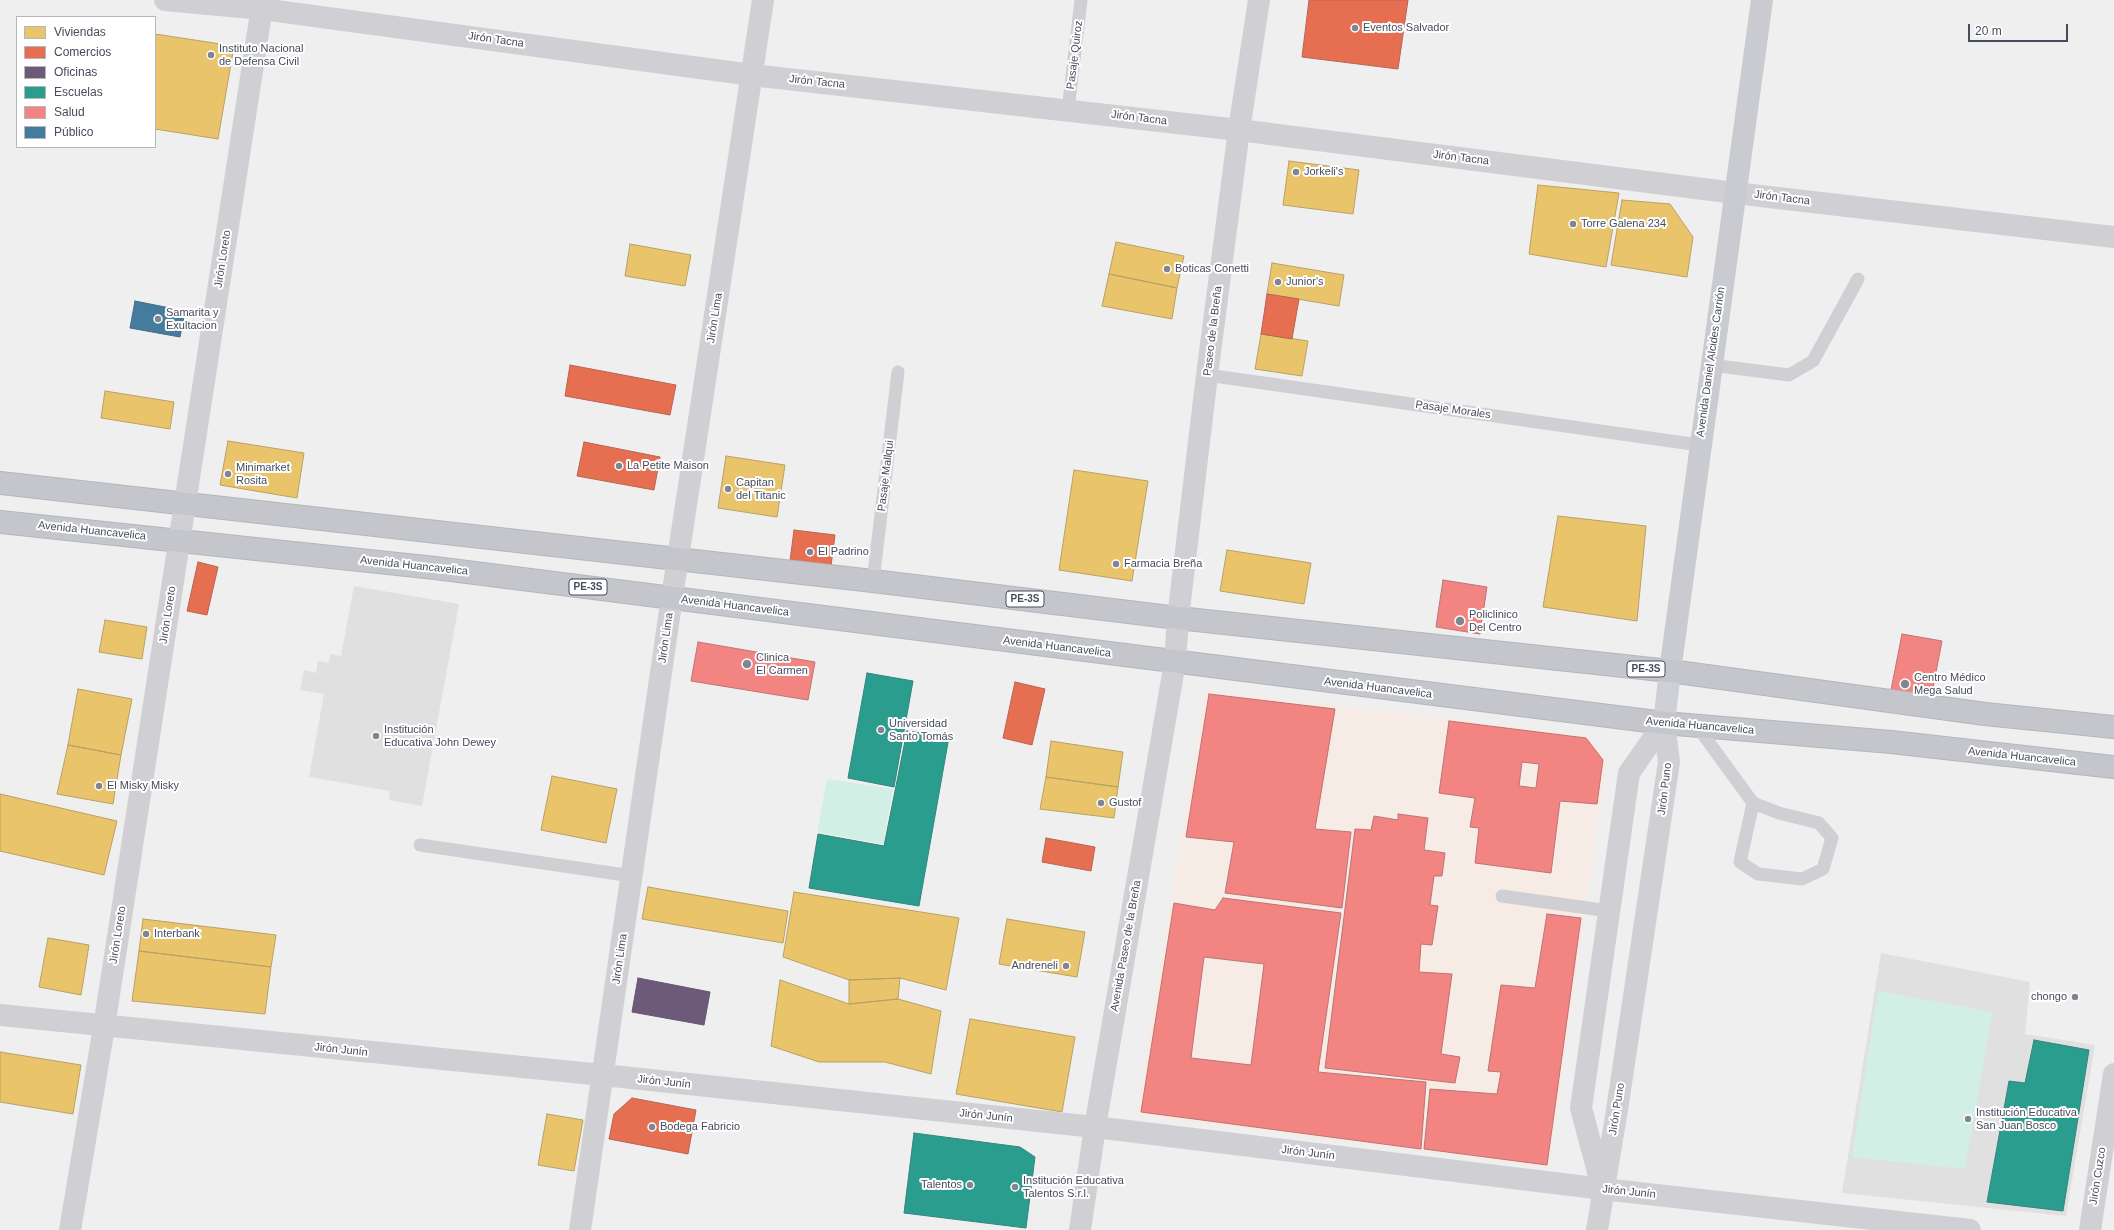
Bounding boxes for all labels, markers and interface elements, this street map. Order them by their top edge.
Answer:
legend [16,16,156,148]
scale bar [1970,16,2070,42]
street label: Pasaje Quiroz [1064,20,1086,90]
place label: Eventos Salvador [1363,21,1449,35]
marker: Eventos Salvador [1350,23,1360,33]
text: 20 m [1975,24,2002,38]
text: Viviendas [54,25,106,39]
street label: Jirón Tacna [467,30,525,50]
place label: Instituto Nacional de Defensa Civil [219,42,303,68]
text: Comercios [54,45,111,59]
marker: Instituto Nacional de Defensa Civil [206,50,216,60]
text: Oficinas [54,65,97,79]
street label: Jirón Tacna [788,72,846,92]
text: Escuelas [54,85,103,99]
text: Salud [54,105,85,119]
street label: Jirón Tacna [1110,108,1168,128]
text: Público [54,125,93,139]
street label: Jirón Tacna [1432,148,1490,168]
place label: Jorkeli's [1304,165,1343,179]
marker: Jorkeli's [1291,167,1301,177]
street label: Jirón Tacna [1753,188,1811,208]
place label: Torre Galena 234 [1581,217,1666,231]
marker: Torre Galena 234 [1568,219,1578,229]
street label: Jirón Loreto [212,229,234,289]
place label: Boticas Conetti [1175,262,1249,276]
marker: Boticas Conetti [1162,264,1172,274]
place label: Junior's [1286,275,1324,289]
marker: Junior's [1273,277,1283,287]
street label: Paseo de la Breña [1201,285,1225,377]
street label: Avenida Daniel Alcides Carrión [1694,286,1728,438]
street label: Jirón Lima [705,292,725,344]
place label: Samarita y Exultacion [166,306,219,332]
marker: Samarita y Exultacion [153,314,163,324]
street label: Pasaje Morales [1415,398,1491,422]
street label: Pasaje Mallqui [875,440,897,512]
place label: La Petite Maison [627,459,709,473]
place label: Minimarket Rosita [236,461,290,487]
marker: La Petite Maison [614,461,624,471]
marker: Minimarket Rosita [223,469,233,479]
place label: Capitan del Titanic [736,476,786,502]
marker: Capitan del Titanic [723,484,733,494]
street label: Avenida Huancavelica [37,519,147,543]
place label: El Padrino [818,545,869,559]
marker: El Padrino [805,547,815,557]
street label: Avenida Huancavelica [359,554,469,578]
place label: Farmacia Breña [1124,557,1202,571]
marker: Farmacia Breña [1111,559,1121,569]
road number: PE-3S [569,579,607,595]
street label: Jirón Loreto [157,585,179,645]
road number: PE-3S [1006,591,1044,607]
street label: Avenida Huancavelica [680,593,790,619]
place label: Policlinico Del Centro [1469,608,1522,634]
street label: Jirón Lima [656,612,676,664]
marker: Policlinico Del Centro [1454,615,1466,627]
street label: Avenida Huancavelica [1002,634,1112,660]
place label: Clinica El Carmen [756,651,808,677]
marker: Clinica El Carmen [741,658,753,670]
road number: PE-3S [1627,661,1665,677]
place label: Centro Médico Mega Salud [1914,671,1986,697]
street label: Avenida Huancavelica [1323,675,1433,701]
marker: Centro Médico Mega Salud [1899,678,1911,690]
street label: Avenida Huancavelica [1645,715,1755,737]
place label: Universidad Santo Tomás [889,717,953,743]
place label: Institución Educativa John Dewey [384,723,496,749]
marker: Universidad Santo Tomás [876,725,886,735]
marker: Institución Educativa John Dewey [371,731,381,741]
street label: Avenida Huancavelica [1967,745,2077,769]
street label: Jirón Puno [1655,762,1675,816]
place label: El Misky Misky [107,779,179,793]
marker: El Misky Misky [94,781,104,791]
place label: Gustof [1109,796,1141,810]
marker: Gustof [1096,798,1106,808]
street label: Avenida Paseo de la Breña [1108,879,1144,1013]
street label: Jirón Loreto [107,905,129,965]
place label: Interbank [154,927,200,941]
marker: Interbank [141,929,151,939]
street label: Jirón Lima [610,933,630,985]
place label: Andreneli [1012,959,1058,973]
marker: Andreneli [1061,961,1071,971]
place label: chongo [2031,990,2067,1004]
marker: chongo [2070,992,2080,1002]
street label: Jirón Junín [314,1041,368,1059]
street label: Jirón Junín [637,1073,691,1091]
street label: Jirón Puno [1606,1082,1628,1136]
place label: Institución Educativa San Juan Bosco [1976,1106,2077,1132]
street label: Jirón Junín [959,1107,1013,1125]
marker: Institución Educativa San Juan Bosco [1963,1114,1973,1124]
place label: Bodega Fabricio [660,1120,740,1134]
marker: Bodega Fabricio [647,1122,657,1132]
street label: Jirón Junín [1280,1143,1336,1163]
street label: Jirón Cuzco [2087,1146,2109,1206]
place label: Institución Educativa Talentos S.r.l. [1023,1174,1124,1200]
place label: Talentos [921,1178,962,1192]
marker: Talentos [965,1180,975,1190]
marker: Institución Educativa Talentos S.r.l. [1010,1182,1020,1192]
street label: Jirón Junín [1602,1183,1656,1201]

